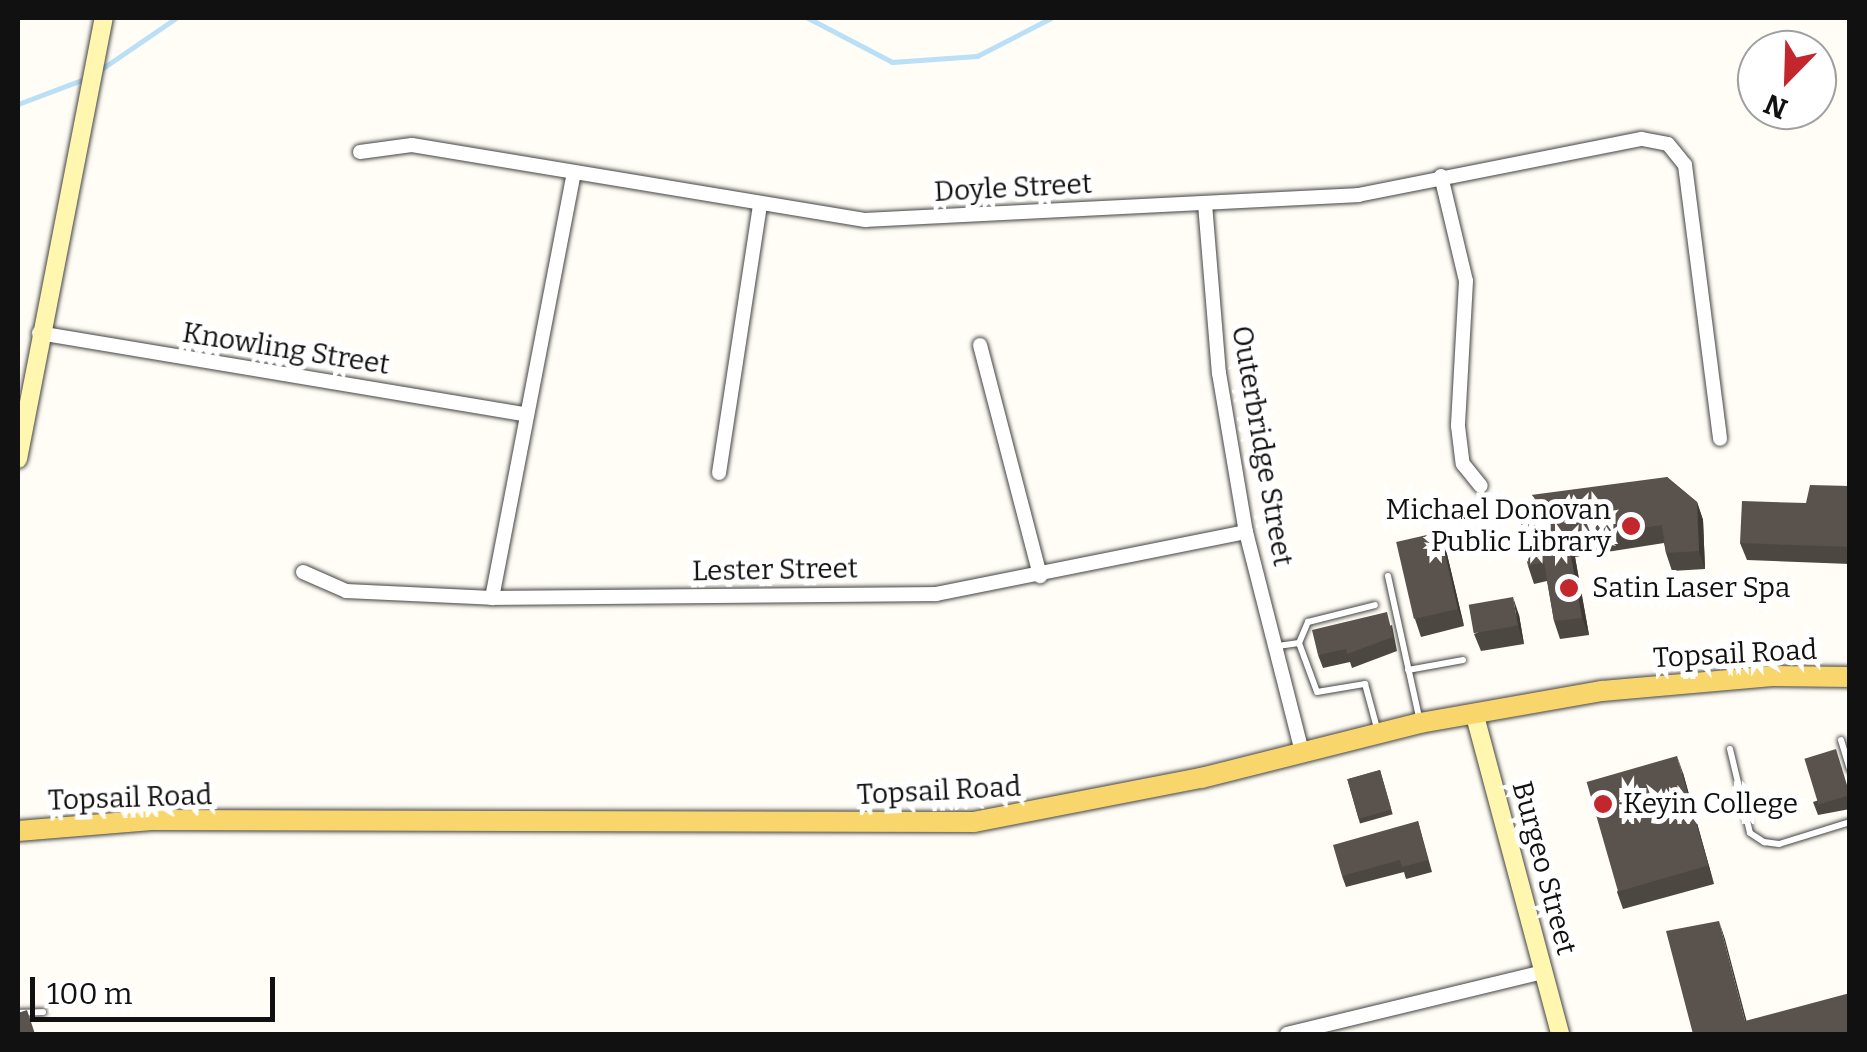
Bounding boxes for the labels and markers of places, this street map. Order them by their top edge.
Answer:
place label: Michael Donovan Public Library [1386,493,1611,559]
marker: Michael Donovan Public Library [1620,515,1642,537]
place label: Satin Laser Spa [1592,571,1790,605]
marker: Satin Laser Spa [1556,575,1582,601]
place label: Keyin College [1623,787,1798,821]
marker: Keyin College [1592,793,1614,815]

